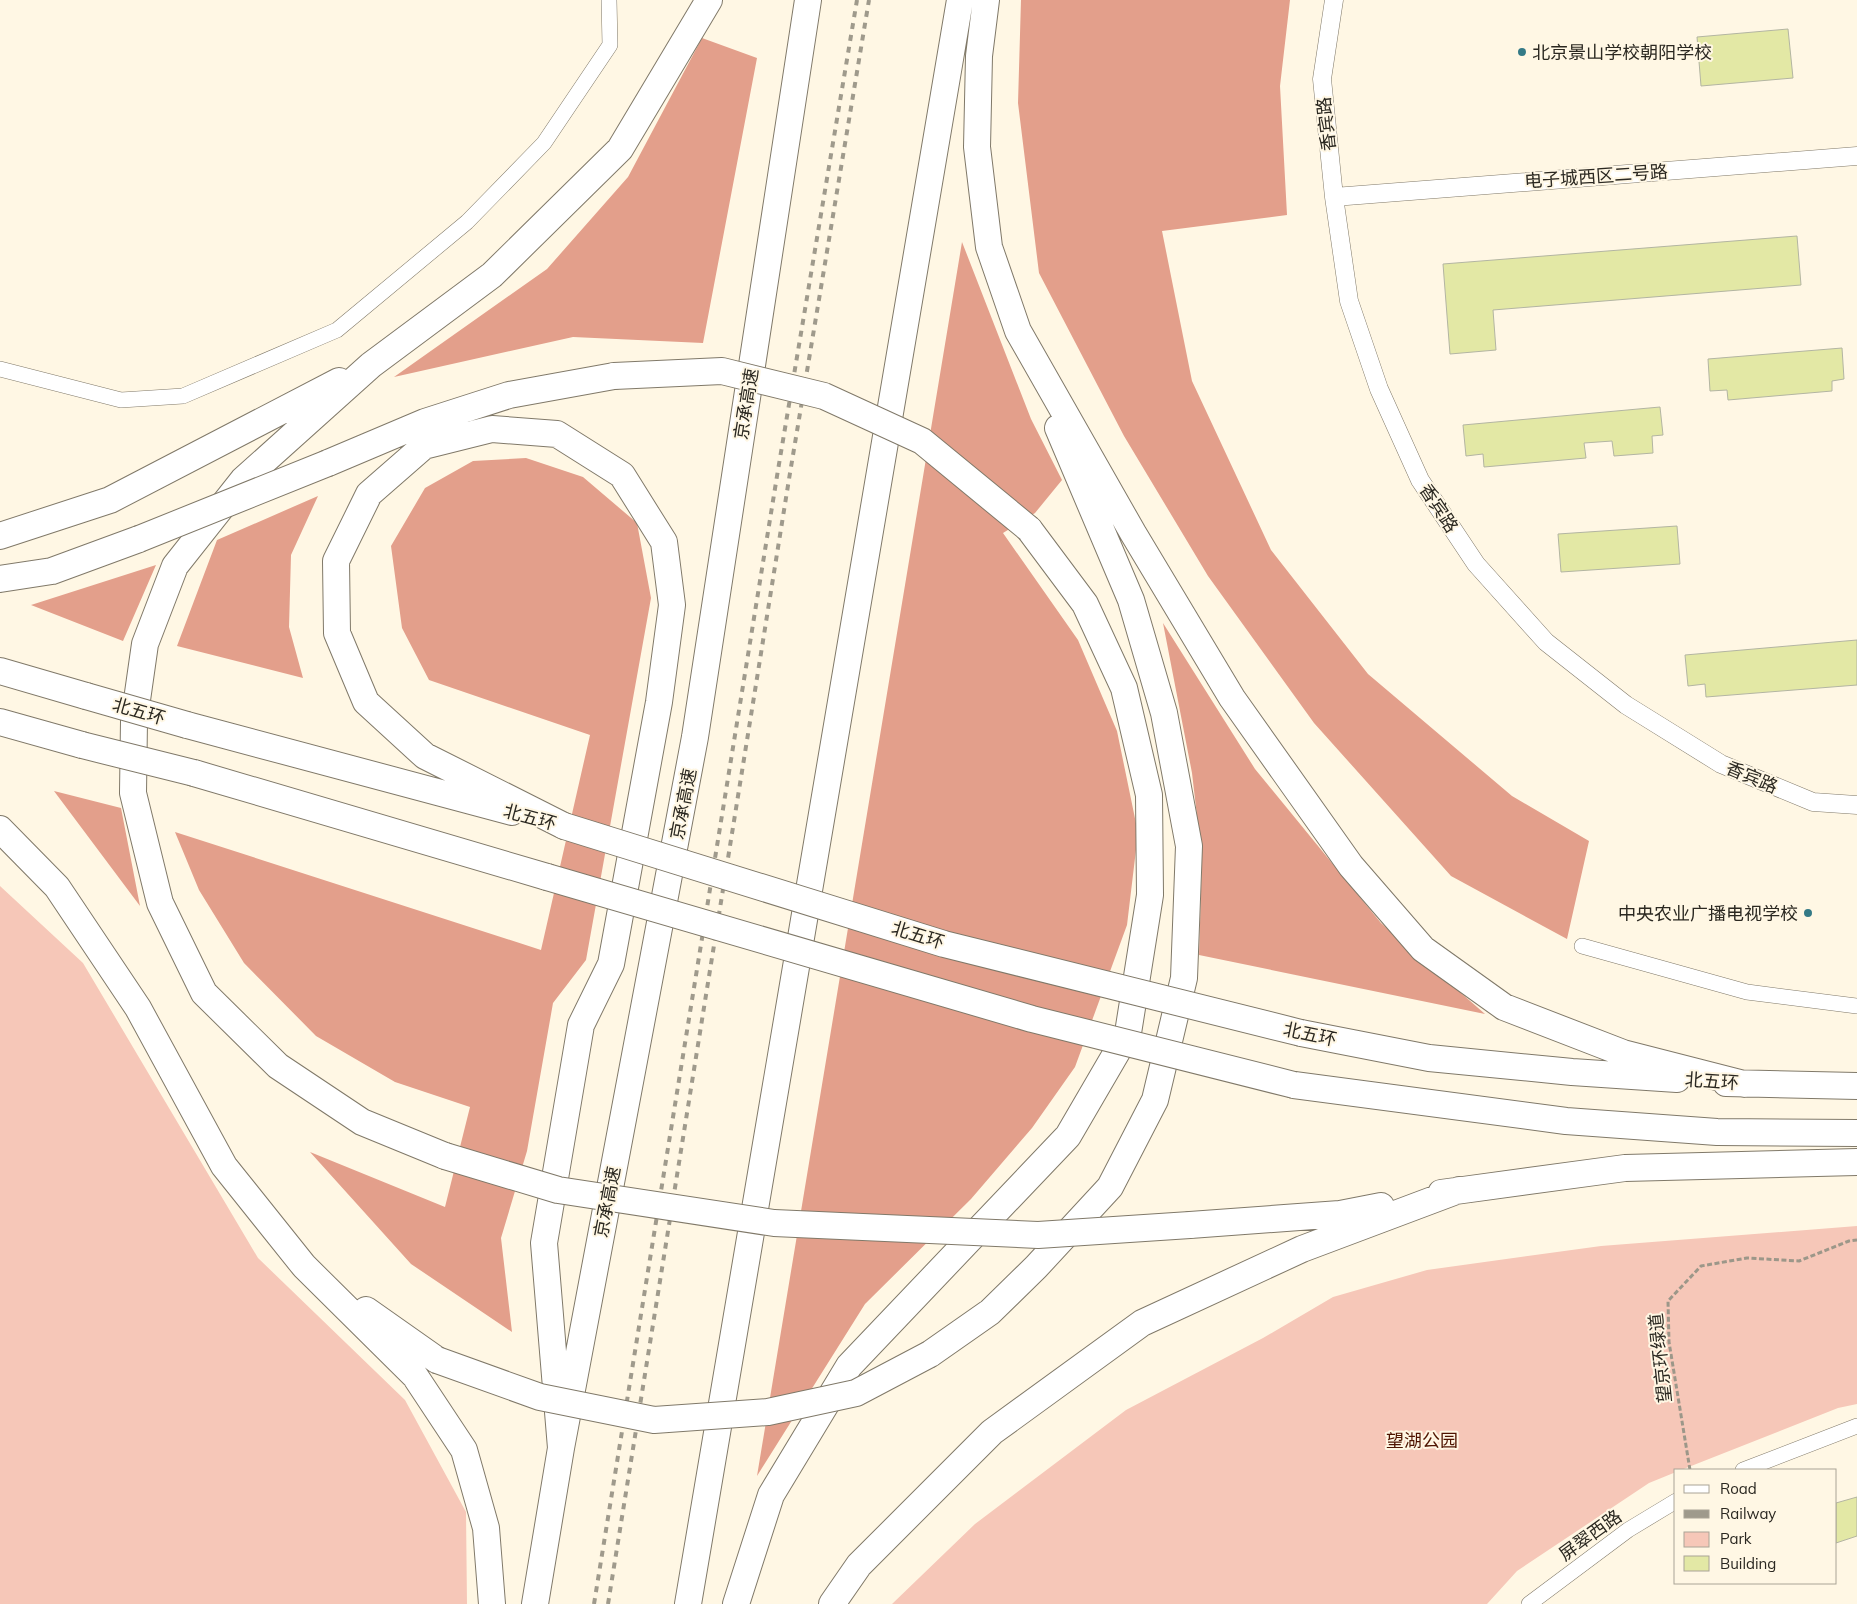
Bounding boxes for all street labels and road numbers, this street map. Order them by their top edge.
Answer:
street label: 香宾路 [1312,96,1340,152]
street label: 电子城西区二号路 [1523,160,1669,192]
street label: 京承高速 [729,367,763,441]
street label: 香宾路 [1415,479,1463,537]
street label: 北五环 [110,693,168,729]
street label: 香宾路 [1723,756,1781,798]
street label: 京承高速 [665,766,701,842]
street label: 北五环 [501,799,559,835]
street label: 北五环 [889,916,947,954]
street label: 北五环 [1281,1017,1339,1051]
street label: 北五环 [1684,1068,1740,1094]
street label: 京承高速 [589,1164,625,1240]
street label: 望京环绿道 [1644,1312,1676,1404]
street label: 屏翠西路 [1554,1505,1626,1565]

